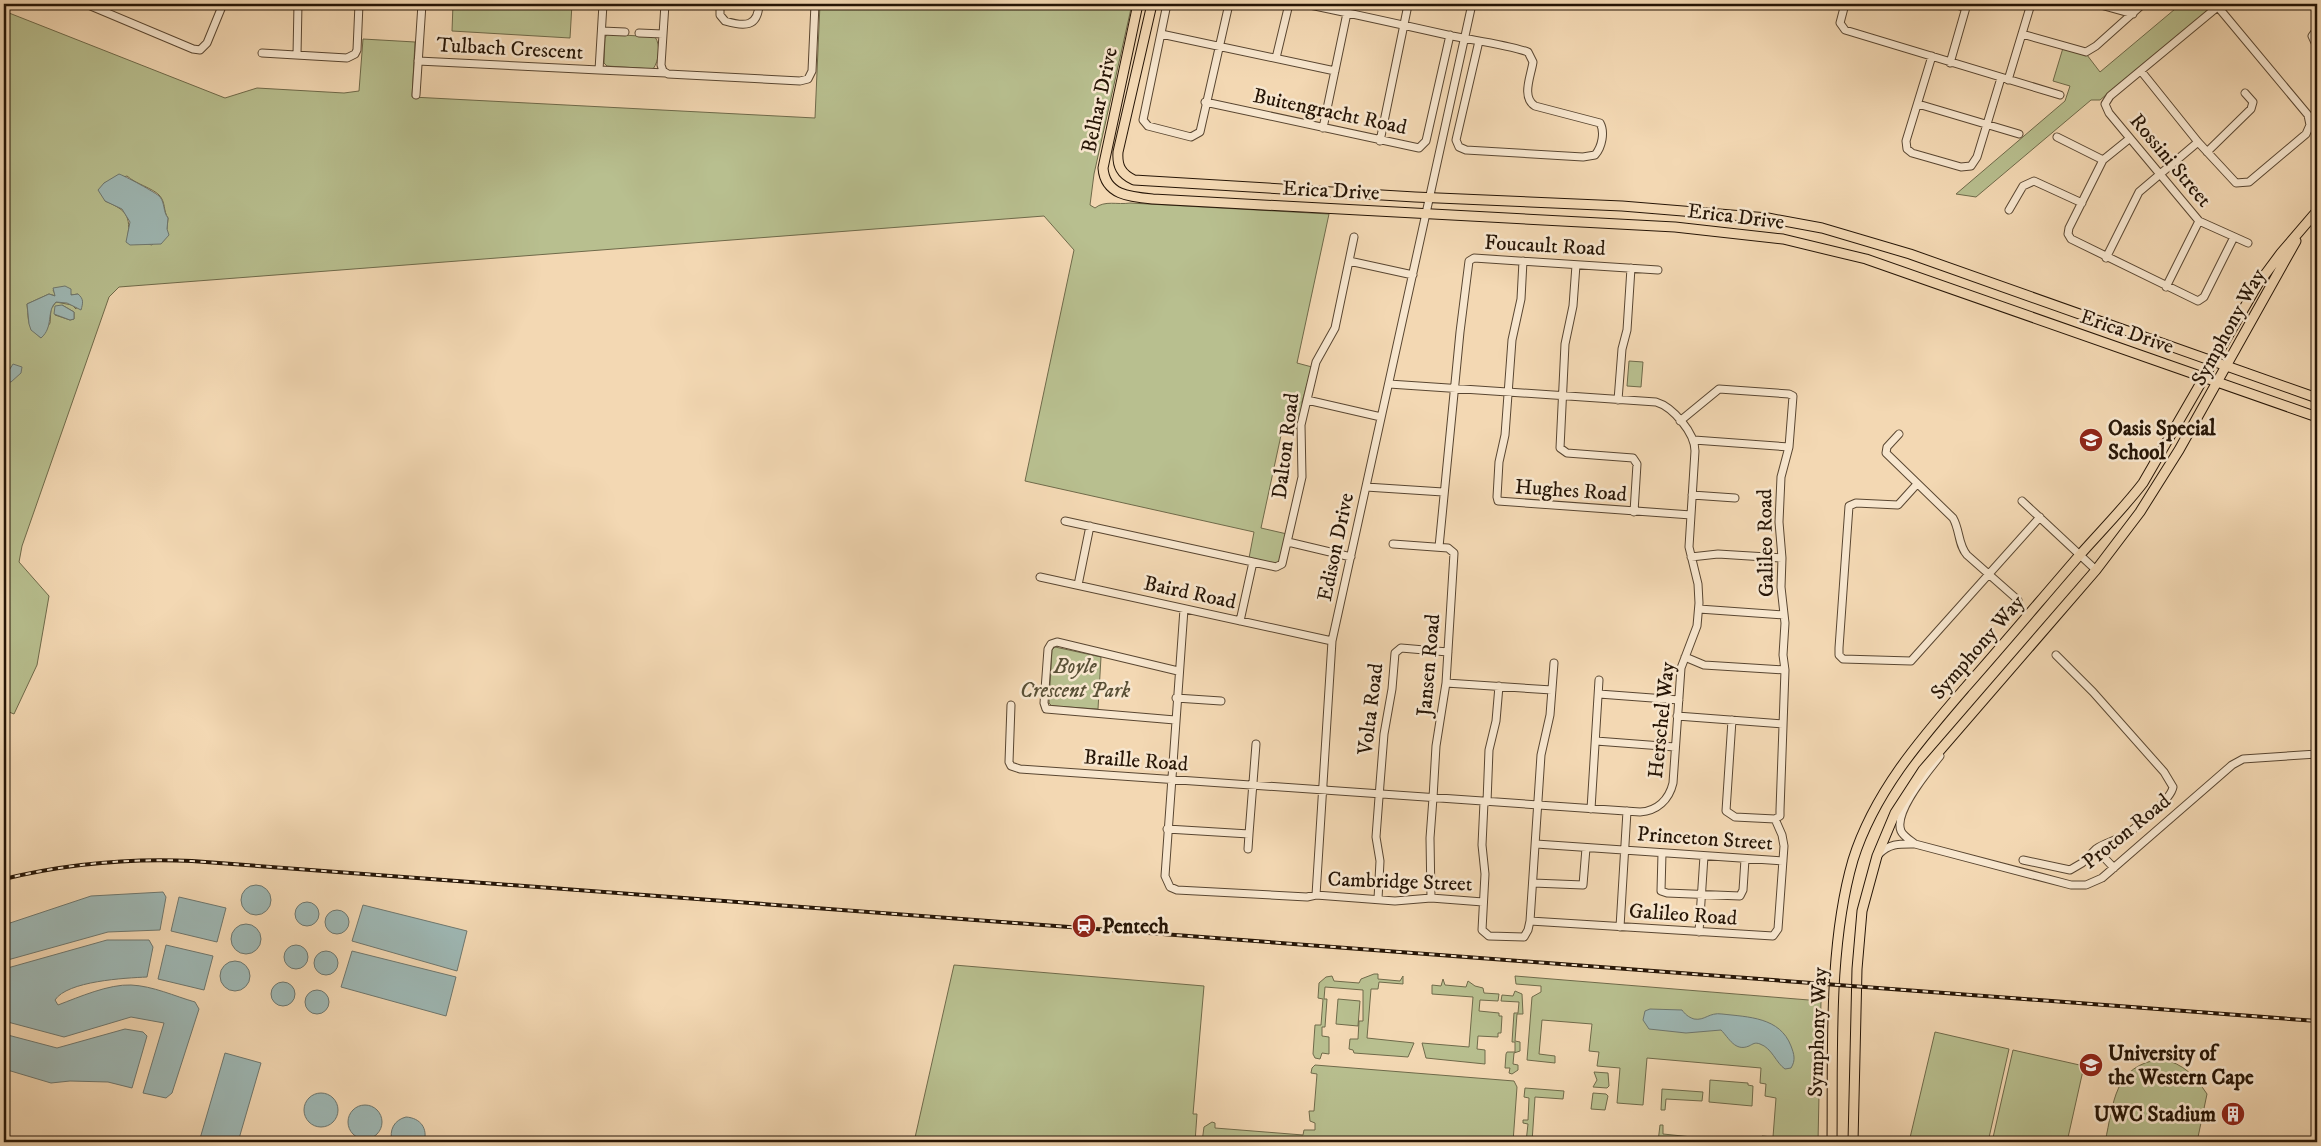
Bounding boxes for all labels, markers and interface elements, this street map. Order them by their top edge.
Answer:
street label: Tulbach Crescent [436,32,584,66]
street label: Belhar Drive [1076,45,1124,155]
street label: Buitengracht Road [1250,83,1410,141]
street label: Rossini Street [2124,109,2217,213]
street label: Erica Drive [1282,175,1381,207]
street label: Erica Drive [1686,198,1786,236]
street label: Foucault Road [1484,230,1607,262]
street label: Symphony Way [2186,263,2272,391]
street label: Erica Drive [2076,304,2177,360]
street label: Dalton Road [1267,391,1305,501]
place label: Oasis Special School [2108,416,2216,466]
school or university icon: Oasis Special School [2078,427,2104,453]
street label: Hughes Road [1514,474,1628,508]
street label: Galileo Road [1752,488,1780,597]
street label: Edison Drive [1312,490,1360,604]
street label: Baird Road [1141,571,1239,616]
street label: Symphony Way [1925,589,2031,705]
street label: Jansen Road [1411,612,1446,719]
park label: Boyle Crescent Park [1020,654,1130,704]
street label: Herschel Way [1643,659,1681,780]
street label: Volta Road [1352,661,1390,757]
street label: Braille Road [1083,744,1189,778]
street label: Proton Road [2077,788,2176,875]
street label: Princeton Street [1636,821,1774,857]
street label: Cambridge Street [1327,866,1473,898]
street label: Galileo Road [1628,898,1738,932]
station icon: Pentech [1071,913,1097,939]
place label: Pentech [1102,914,1170,940]
street label: Symphony Way [1803,965,1833,1098]
place label: University of the Western Cape [2108,1041,2254,1091]
school or university icon: University of the Western Cape [2078,1052,2104,1078]
building icon: UWC Stadium [2220,1101,2246,1127]
place label: UWC Stadium [2094,1102,2216,1128]

